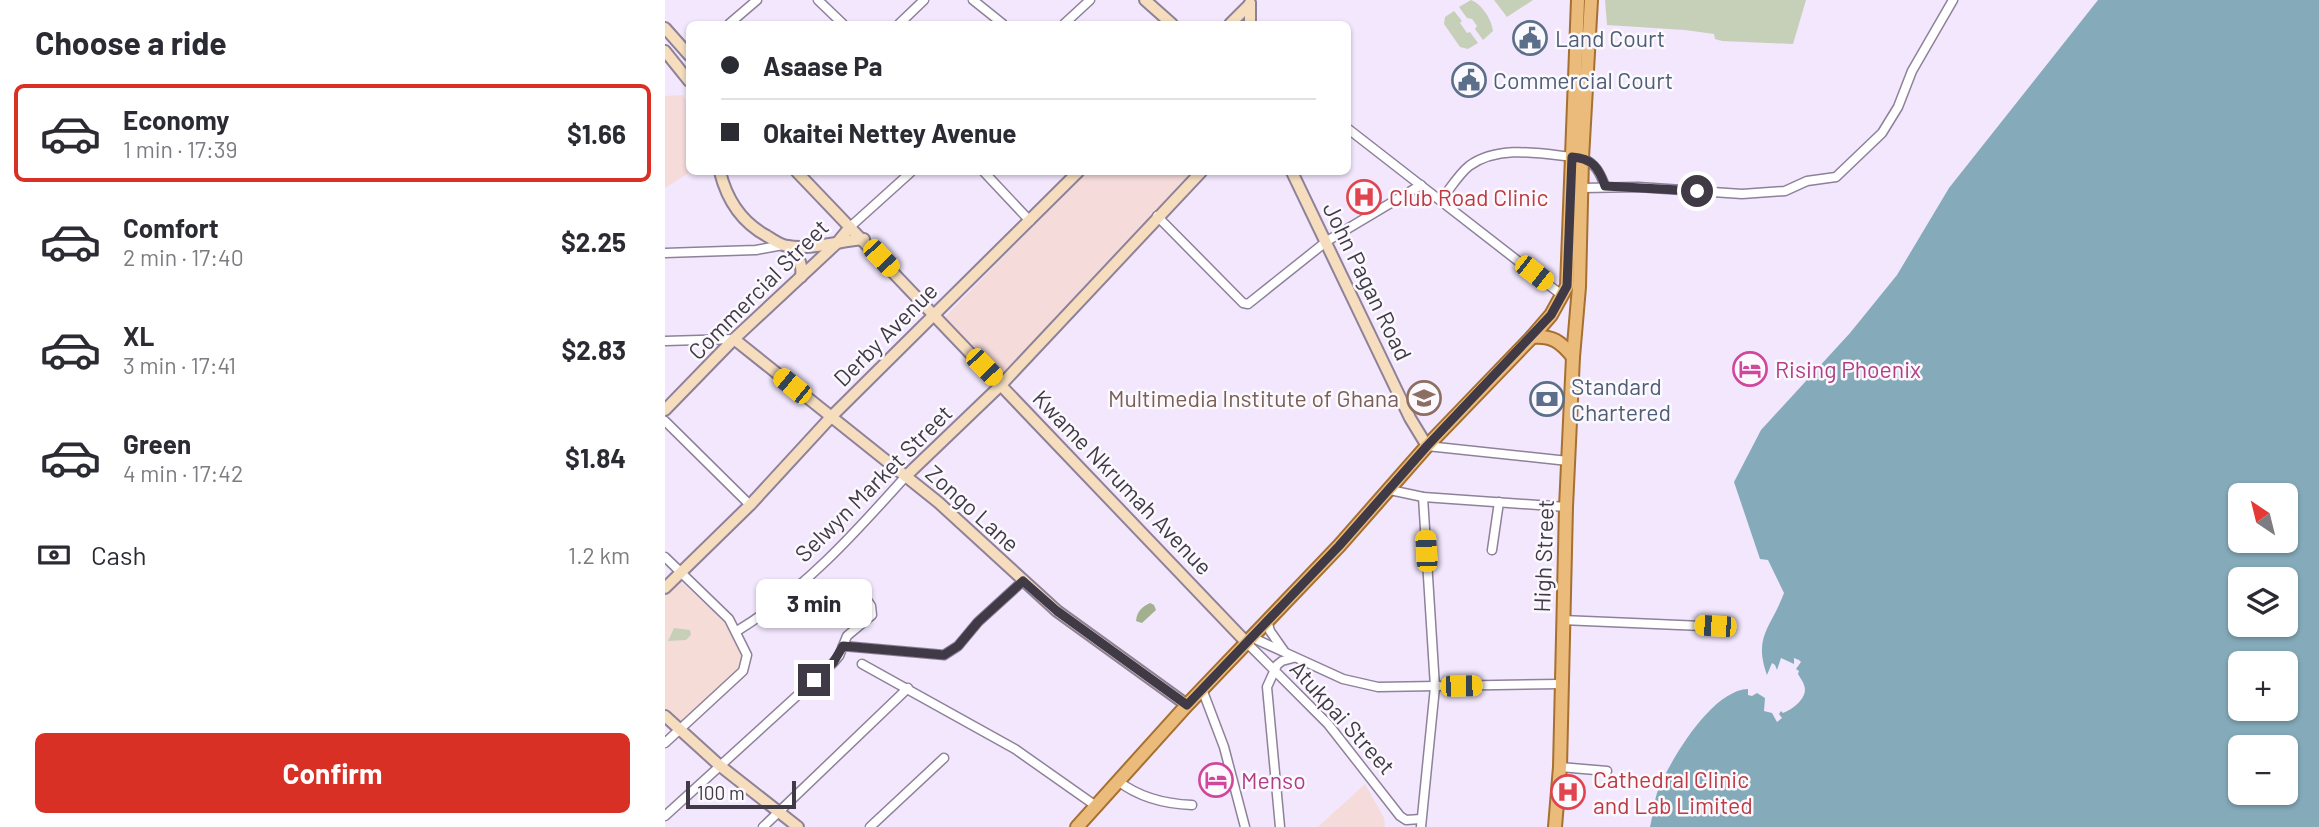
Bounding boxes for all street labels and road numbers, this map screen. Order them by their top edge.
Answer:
street label: John Pagan Road [1318,197,1418,365]
street label: Commercial Street [682,213,834,365]
street label: Derby Avenue [827,276,943,392]
street label: Kwame Nkrumah Avenue [1027,384,1219,580]
street label: Selwyn Market Street [789,399,957,567]
street label: Zongo Lane [920,459,1026,557]
street label: High Street [1527,499,1559,613]
street label: Atukpai Street [1285,654,1401,780]

